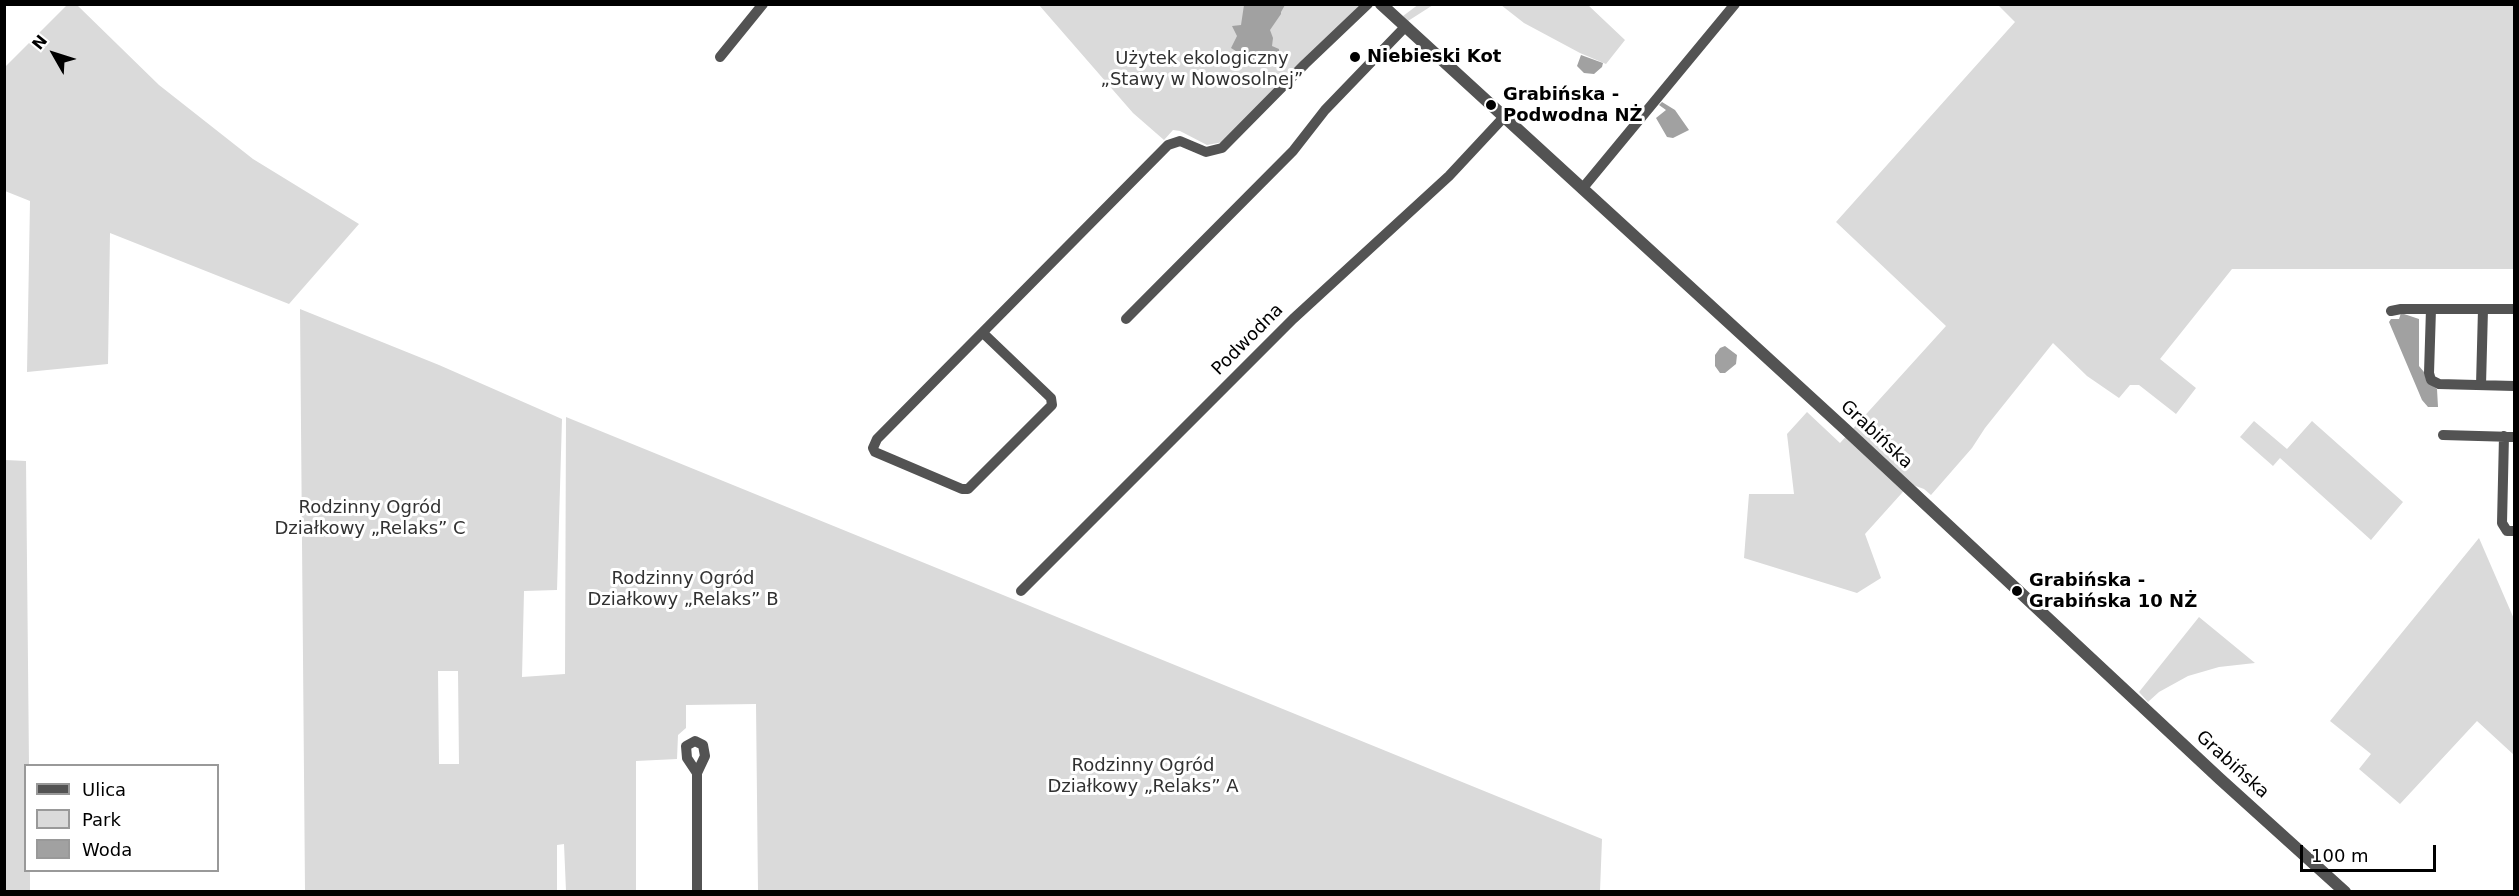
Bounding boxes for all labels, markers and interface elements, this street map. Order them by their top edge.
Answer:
north arrow [24,24,84,84]
text: N [28,31,51,54]
place label: Niebieski Kot [1367,46,1501,68]
park label: Użytek ekologiczny „Stawy w Nowosolnej” [1101,48,1303,90]
marker: Niebieski Kot [1348,50,1362,64]
place label: Grabińska - Podwodna NŻ [1503,84,1643,127]
marker: Grabińska - Podwodna NŻ [1484,98,1498,112]
street label: Podwodna [1208,300,1288,380]
street label: Grabińska [1835,396,1917,474]
park label: Rodzinny Ogród Działkowy „Relaks” C [274,497,466,540]
park label: Rodzinny Ogród Działkowy „Relaks” B [587,568,779,610]
place label: Grabińska - Grabińska 10 NŻ [2029,570,2197,612]
marker: Grabińska - Grabińska 10 NŻ [2010,584,2024,598]
street label: Grabińska [2191,727,2273,803]
park label: Rodzinny Ogród Działkowy „Relaks” A [1048,755,1238,798]
legend [24,764,219,872]
text: Ulica [82,779,126,800]
text: Park [82,809,121,830]
scale bar [2303,833,2440,871]
text: Woda [82,839,132,860]
text: 100 m [2311,845,2369,866]

